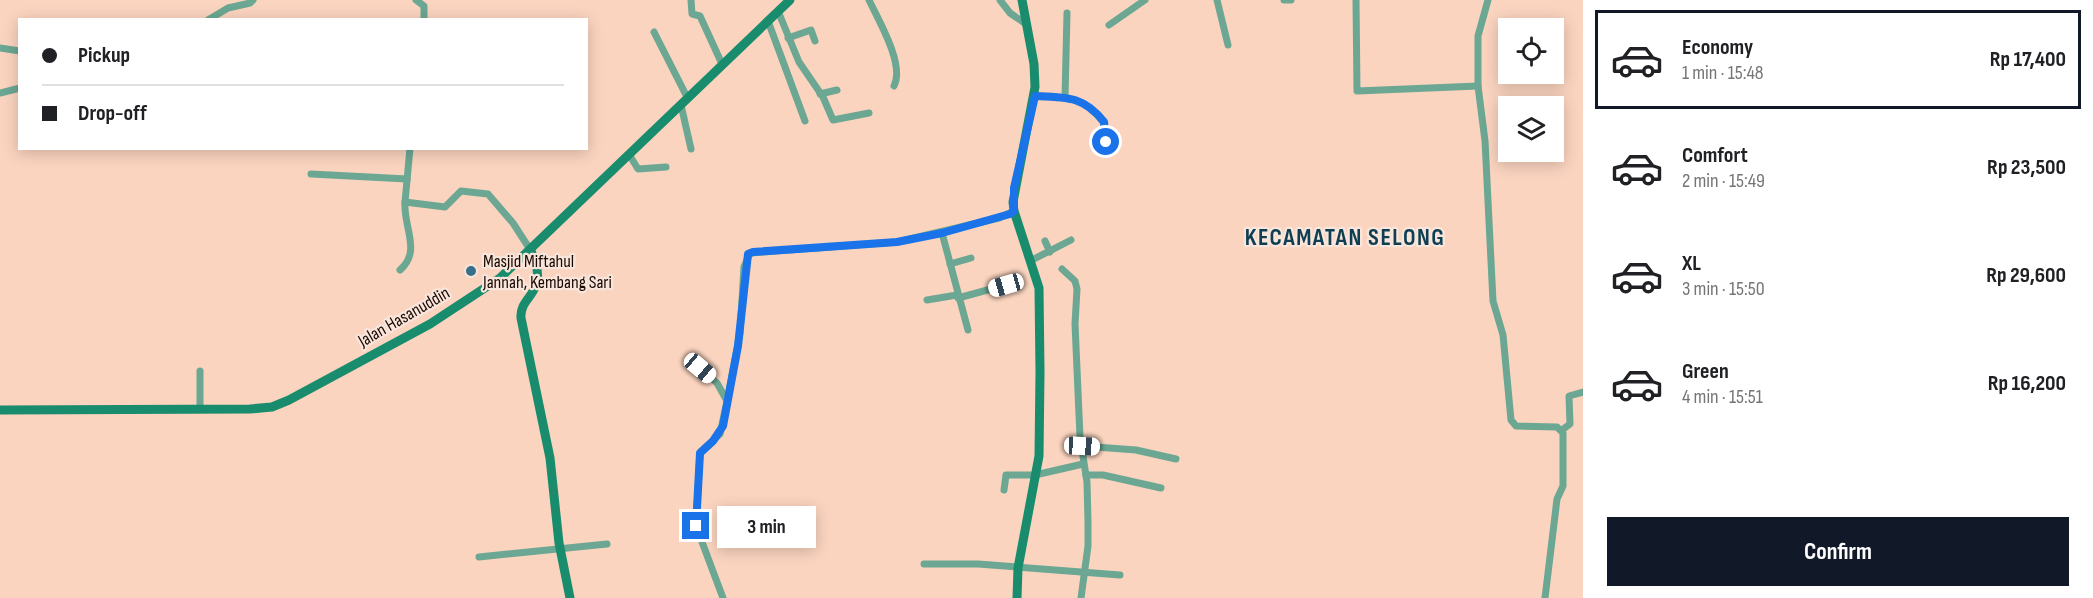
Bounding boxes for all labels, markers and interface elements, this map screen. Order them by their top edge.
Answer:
map controls [1498,18,1564,162]
button: locate [1498,18,1564,84]
icon: car [1610,33,1664,87]
text: Economy [1682,34,1753,61]
text: Pickup [78,42,130,69]
text: Rp 17,400 [1990,46,2066,73]
text: 1 min · 15:48 [1682,61,1764,85]
button: layers [1498,96,1564,162]
text: Drop-off [78,100,147,127]
route start [1092,128,1119,155]
icon: car [1610,141,1664,195]
text: Comfort [1682,142,1748,169]
text: Rp 23,500 [1987,154,2066,181]
text: 2 min · 15:49 [1682,169,1765,193]
district label: KECAMATAN SELONG [1245,223,1445,252]
icon: car [1610,249,1664,303]
text: XL [1682,250,1701,277]
place label: Masjid Miftahul Jannah, Kembang Sari [482,251,612,293]
text: Rp 29,600 [1986,262,2066,289]
marker: Masjid Miftahul Jannah, Kembang Sari [464,264,478,278]
car [986,271,1026,299]
text: 3 min · 15:50 [1682,277,1765,301]
street label: Jalan Hasanuddin [354,282,453,352]
car [680,350,720,386]
icon: car [1610,357,1664,411]
text: Green [1682,358,1729,385]
text: Rp 16,200 [1988,370,2066,397]
text: 4 min · 15:51 [1682,385,1763,409]
car [1064,436,1100,456]
callout: 3 min [717,505,816,547]
route end [682,512,709,539]
text: 3 min [747,515,786,539]
button: Confirm [1607,517,2069,586]

